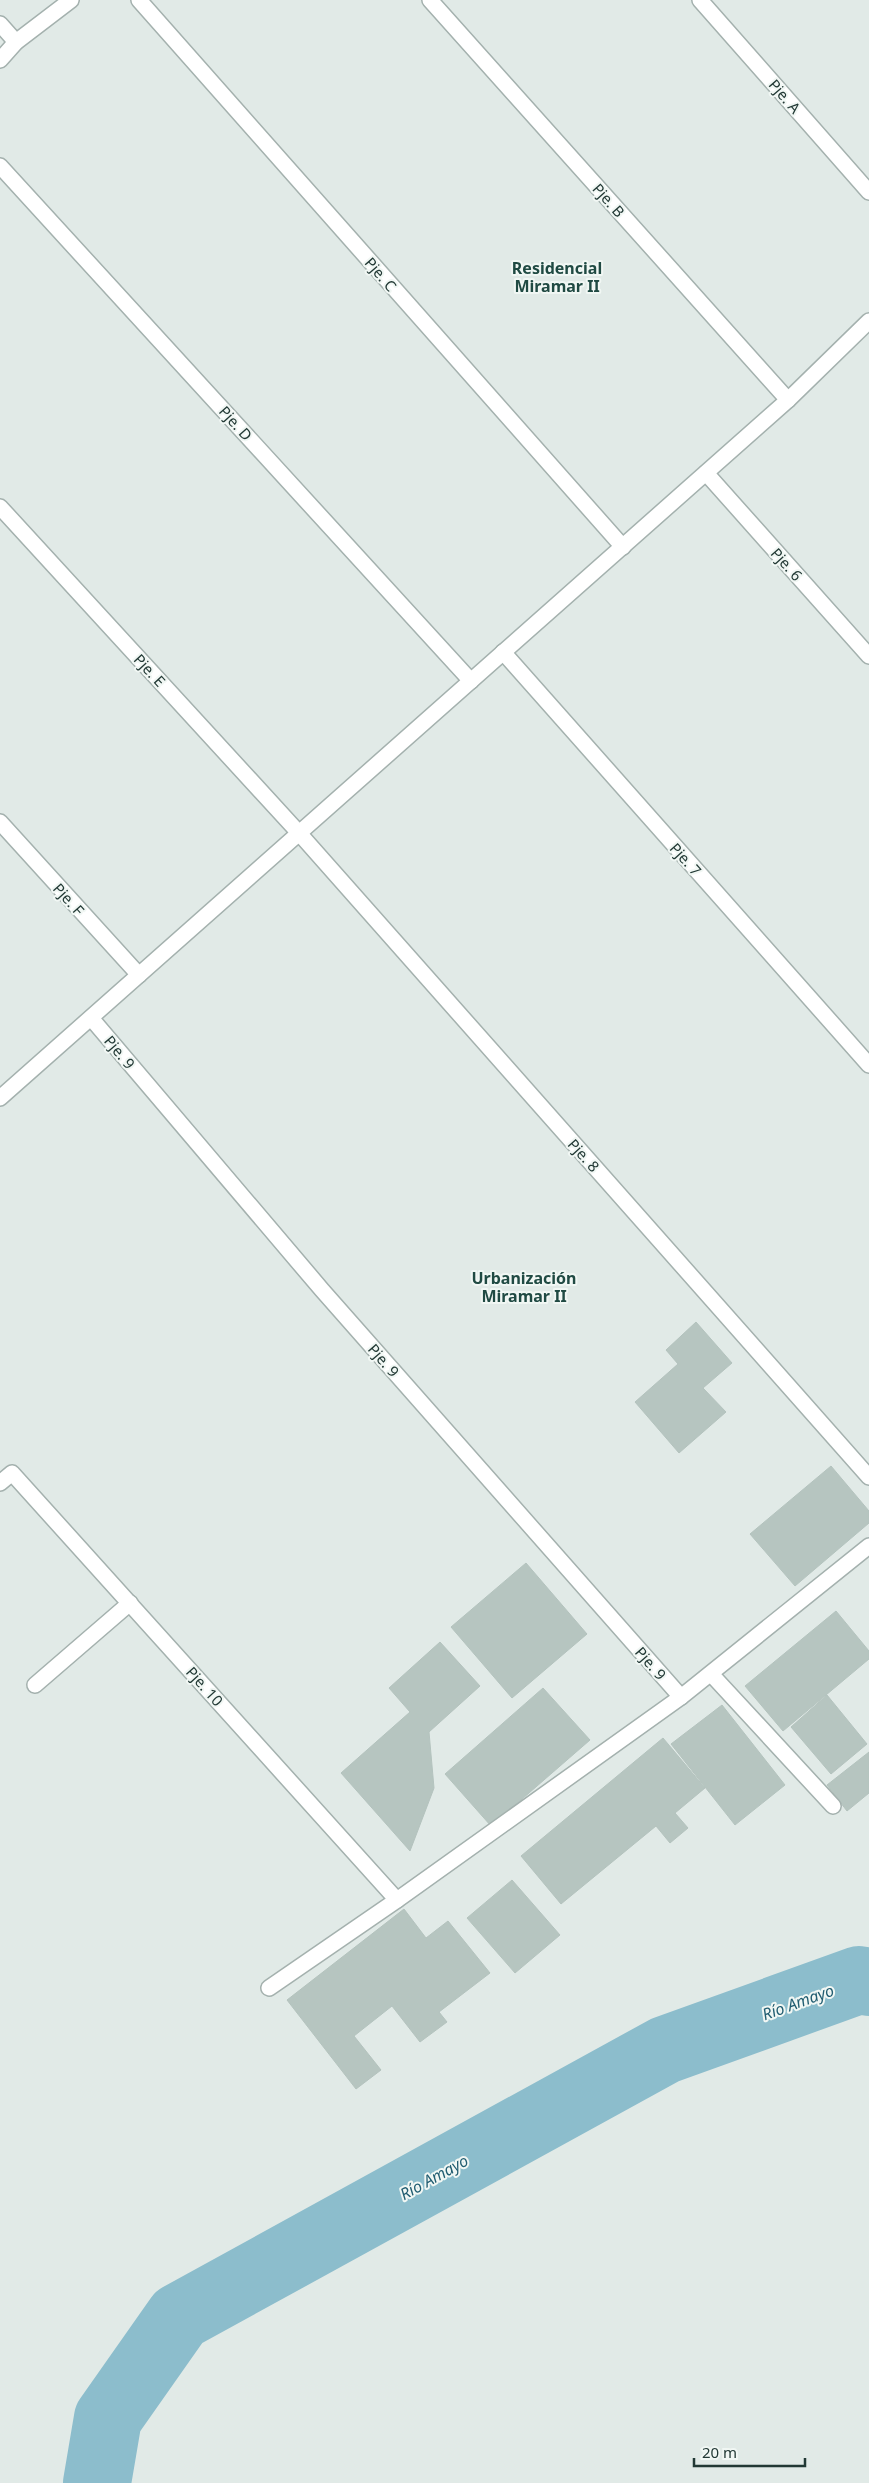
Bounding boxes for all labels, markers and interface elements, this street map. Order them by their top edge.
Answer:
street label: Pje. A [765,75,806,118]
street label: Pje. B [588,179,630,221]
street label: Pje. C [361,253,402,296]
district label: Residencial Miramar II [512,257,602,297]
street label: Pje. D [215,401,257,445]
street label: Pje. 6 [767,543,807,585]
street label: Pje. E [130,649,170,691]
street label: Pje. 7 [666,838,706,880]
street label: Pje. F [49,879,89,920]
street label: Pje. 9 [100,1031,140,1073]
street label: Pje. 8 [564,1134,604,1176]
district label: Urbanización Miramar II [471,1267,577,1307]
street label: Pje. 9 [364,1339,404,1381]
street label: Pje. 9 [631,1642,671,1684]
street label: Pje. 10 [182,1662,228,1710]
water label: Río Amayo [759,1979,837,2025]
water label: Río Amayo [396,2149,472,2205]
scale bar [694,2436,805,2468]
text: 20 m [702,2442,737,2462]

